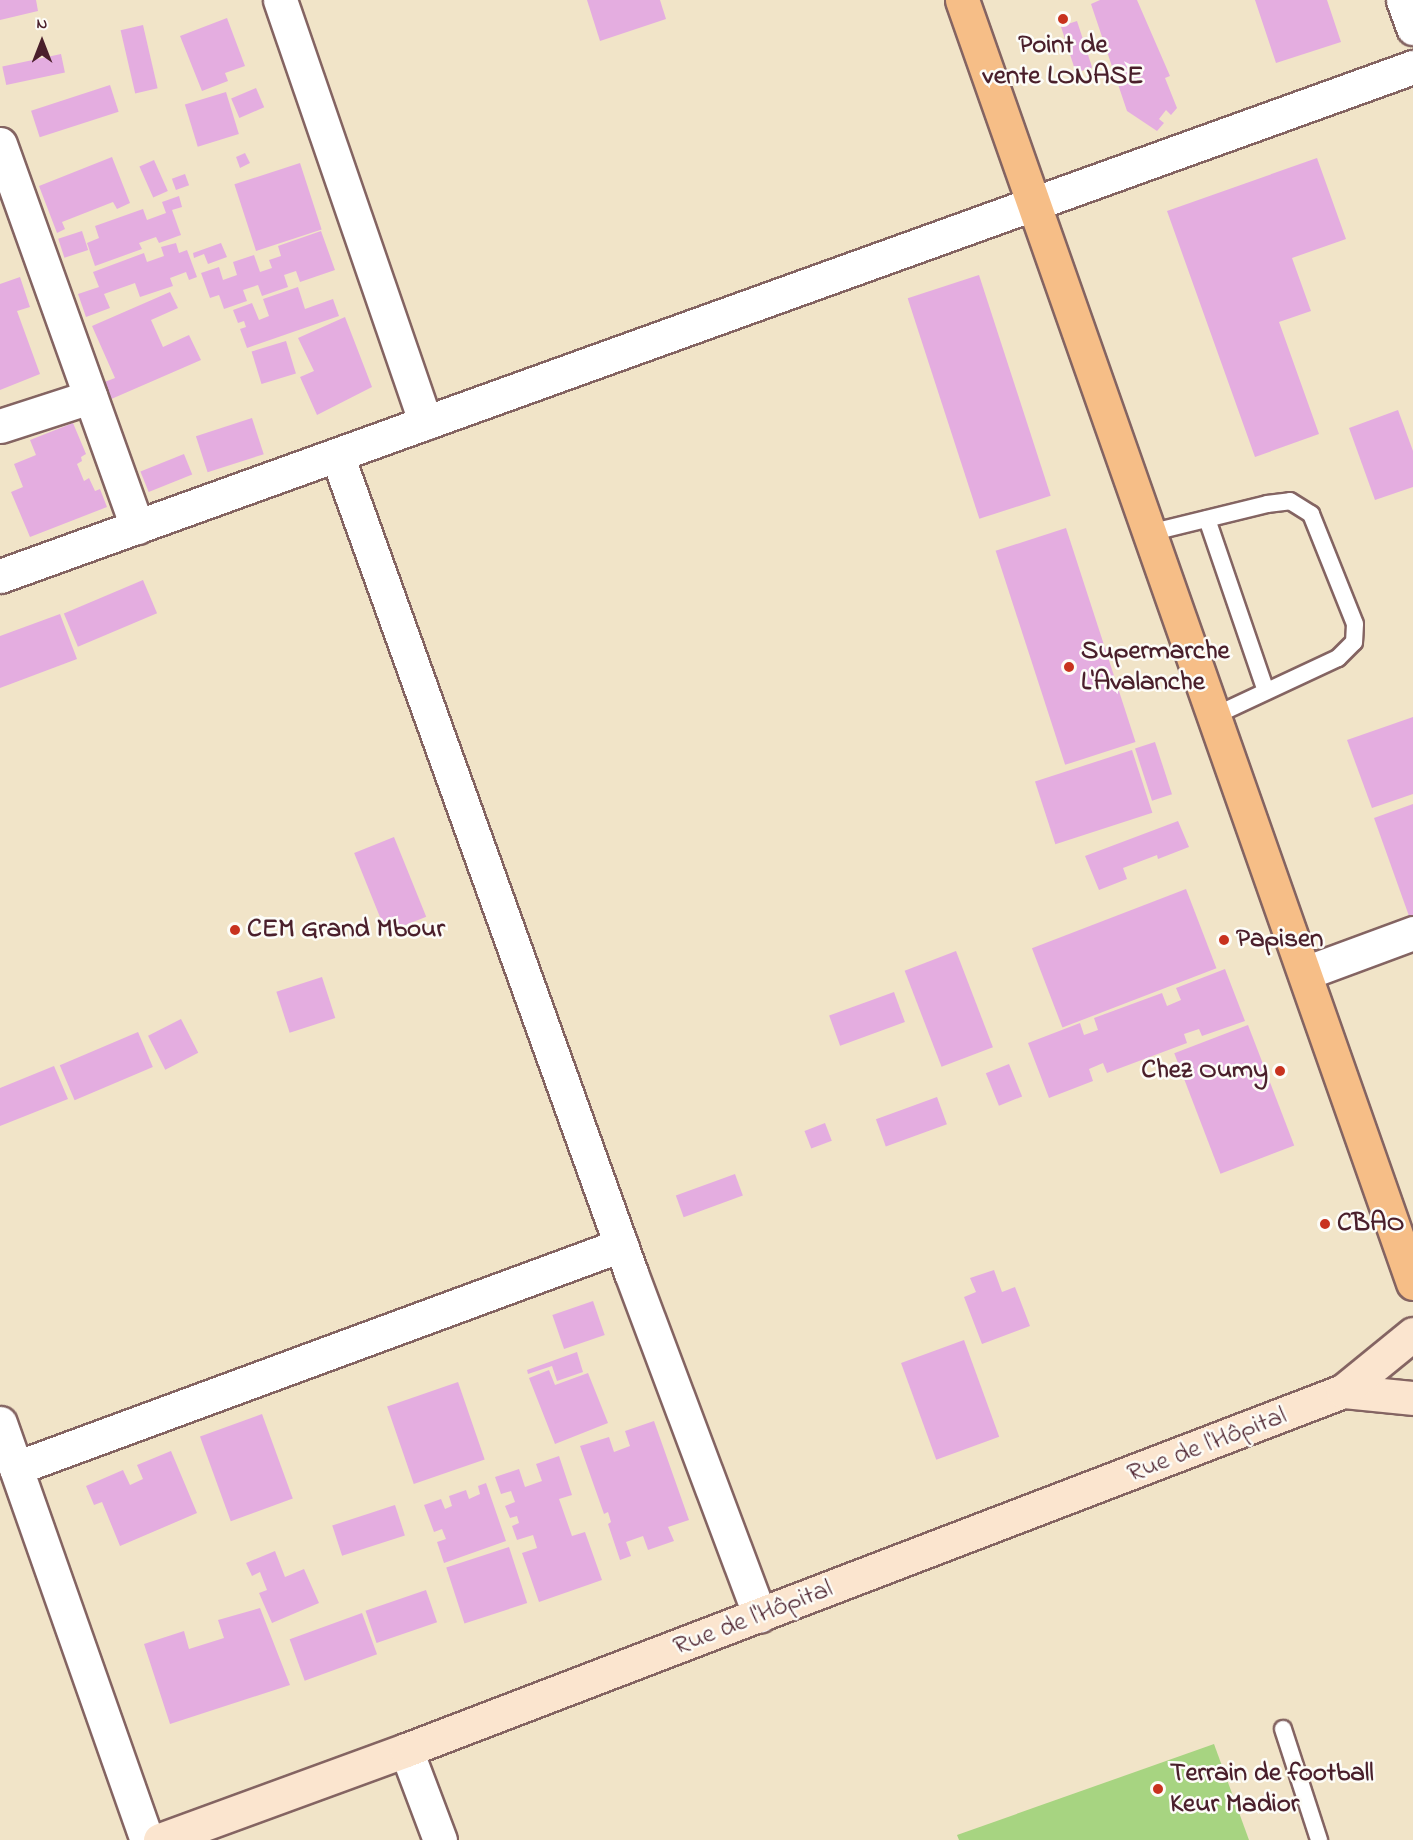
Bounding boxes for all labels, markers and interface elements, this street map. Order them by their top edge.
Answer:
north arrow [12,12,72,72]
text: N [37,12,47,36]
marker: Point de vente LONASE [1056,12,1070,26]
place label: Point de vente LONASE [983,29,1143,92]
place label: Supermarche L'Avalanche [1081,635,1230,698]
marker: Supermarche L'Avalanche [1062,660,1076,674]
place label: CEM Grand Mbour [247,914,445,946]
marker: CEM Grand Mbour [228,923,242,937]
place label: Papisen [1236,924,1323,956]
marker: Papisen [1217,933,1231,947]
place label: Chez Oumy [1141,1055,1268,1087]
marker: Chez Oumy [1273,1064,1287,1078]
place label: CBAO [1337,1208,1404,1240]
marker: CBAO [1318,1217,1332,1231]
street label: Rue de l'Hôpital [1123,1400,1291,1490]
street label: Rue de l'Hôpital [669,1573,837,1663]
place label: Terrain de football Keur Madior [1170,1757,1374,1820]
marker: Terrain de football Keur Madior [1151,1782,1165,1796]

